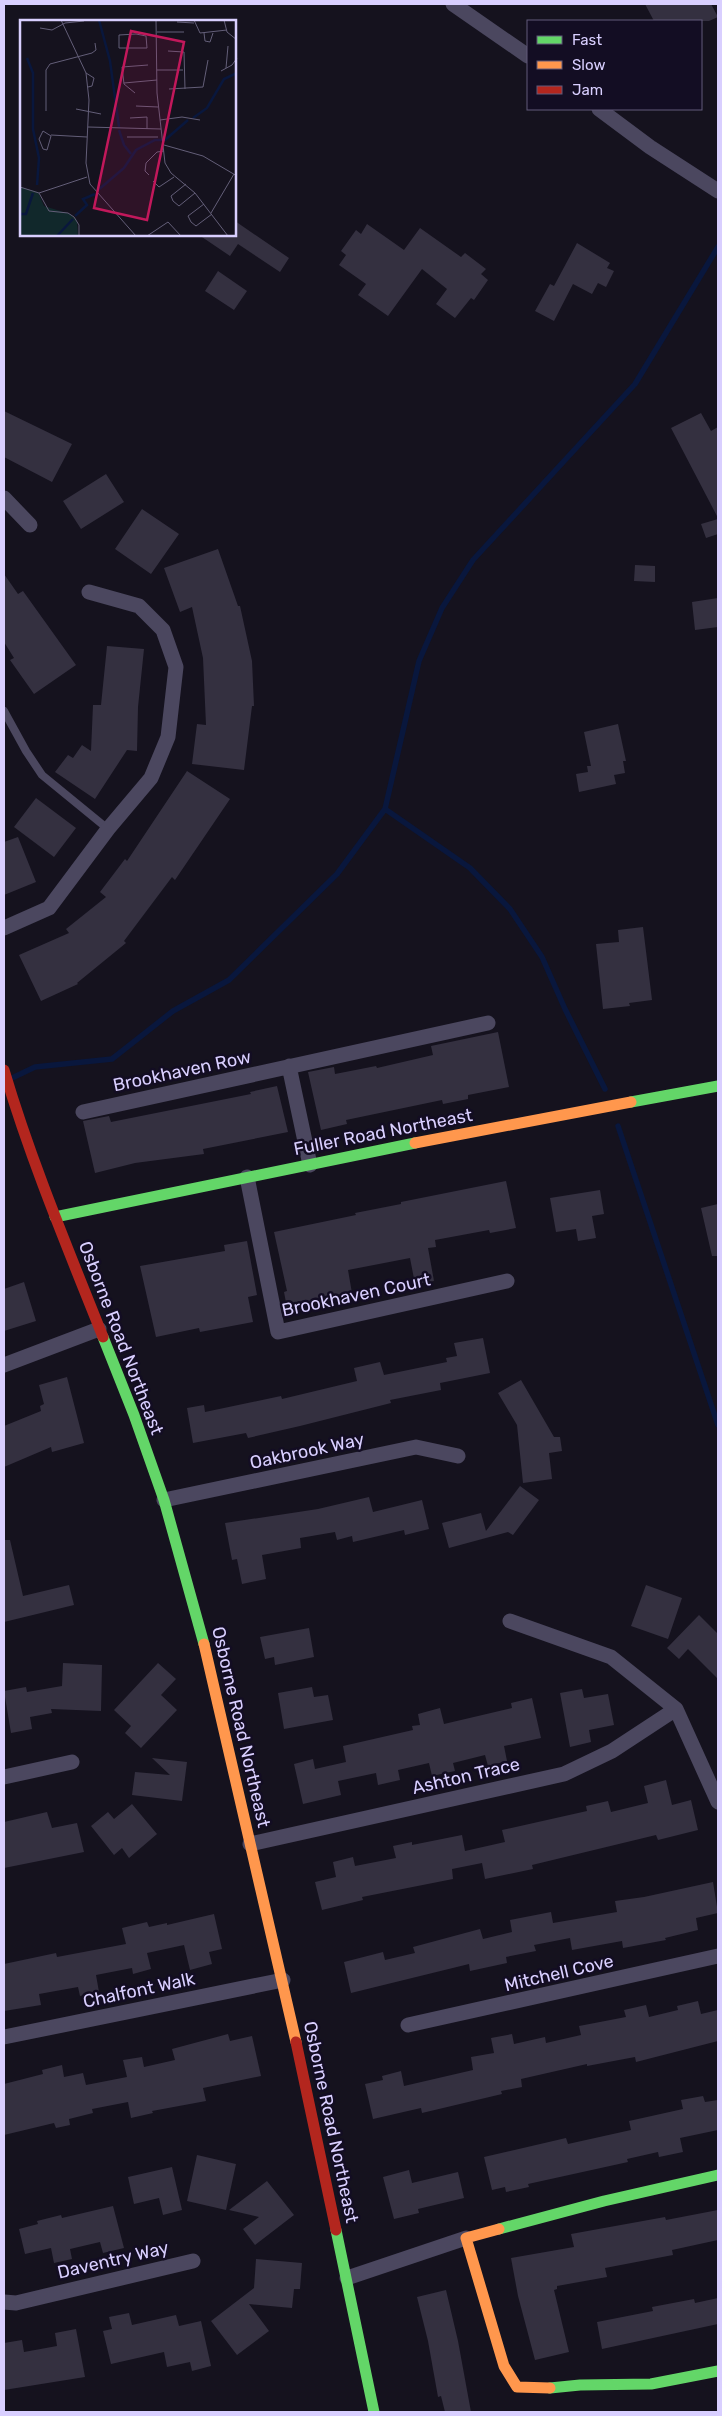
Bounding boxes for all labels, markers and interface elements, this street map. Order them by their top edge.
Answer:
inset map [20,20,236,236]
legend [527,20,702,110]
text: Fast [572,31,602,49]
text: Slow [572,56,605,74]
text: Jam [572,81,603,99]
street label: Brookhaven Row [111,1046,253,1096]
street label: Fuller Road Northeast [292,1104,474,1160]
street label: Osborne Road Northeast [74,1238,168,1438]
street label: Brookhaven Court [280,1268,432,1322]
street label: Oakbrook Way [248,1428,366,1474]
street label: Osborne Road Northeast [207,1624,275,1830]
street label: Ashton Trace [410,1753,522,1799]
street label: Mitchell Cove [502,1950,616,1996]
street label: Chalfont Walk [81,1967,198,2013]
street label: Osborne Road Northeast [299,2019,363,2225]
street label: Daventry Way [55,2236,171,2284]

